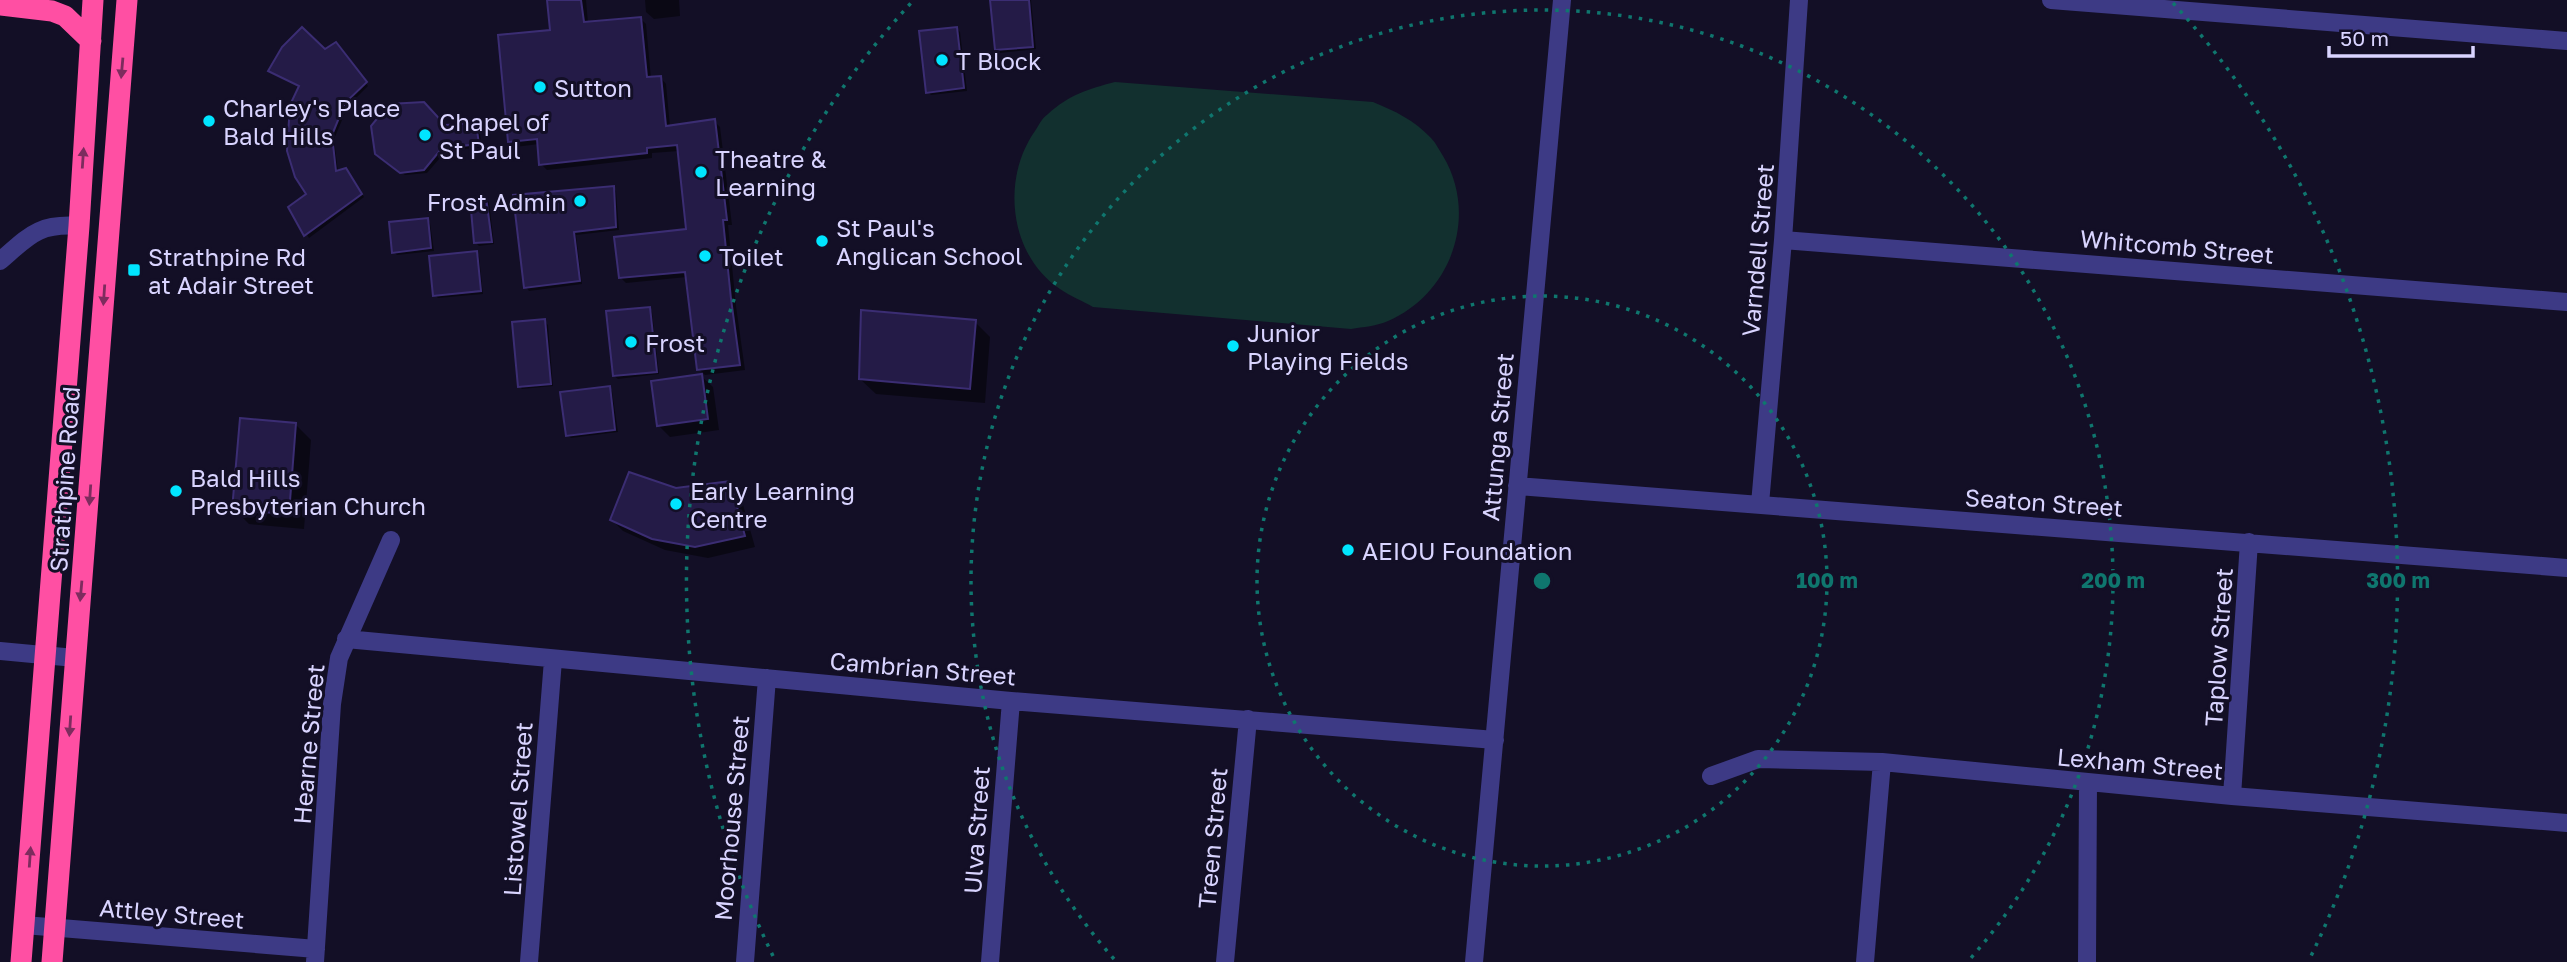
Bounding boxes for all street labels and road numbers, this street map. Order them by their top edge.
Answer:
street label: Varndell Street [1735,162,1779,338]
street label: Whitcomb Street [2079,223,2275,269]
street label: Attunga Street [1475,352,1519,522]
street label: Strathpine Road [43,385,85,573]
street label: Seaton Street [1964,482,2124,522]
street label: Taplow Street [2198,567,2238,727]
street label: Cambrian Street [829,645,1017,691]
street label: Hearne Street [287,663,329,825]
street label: Moorhouse Street [708,714,754,922]
street label: Listowel Street [496,721,538,897]
street label: Lexham Street [2056,741,2224,785]
street label: Ulva Street [957,765,995,895]
street label: Treen Street [1191,766,1233,910]
street label: Attley Street [98,892,246,934]

